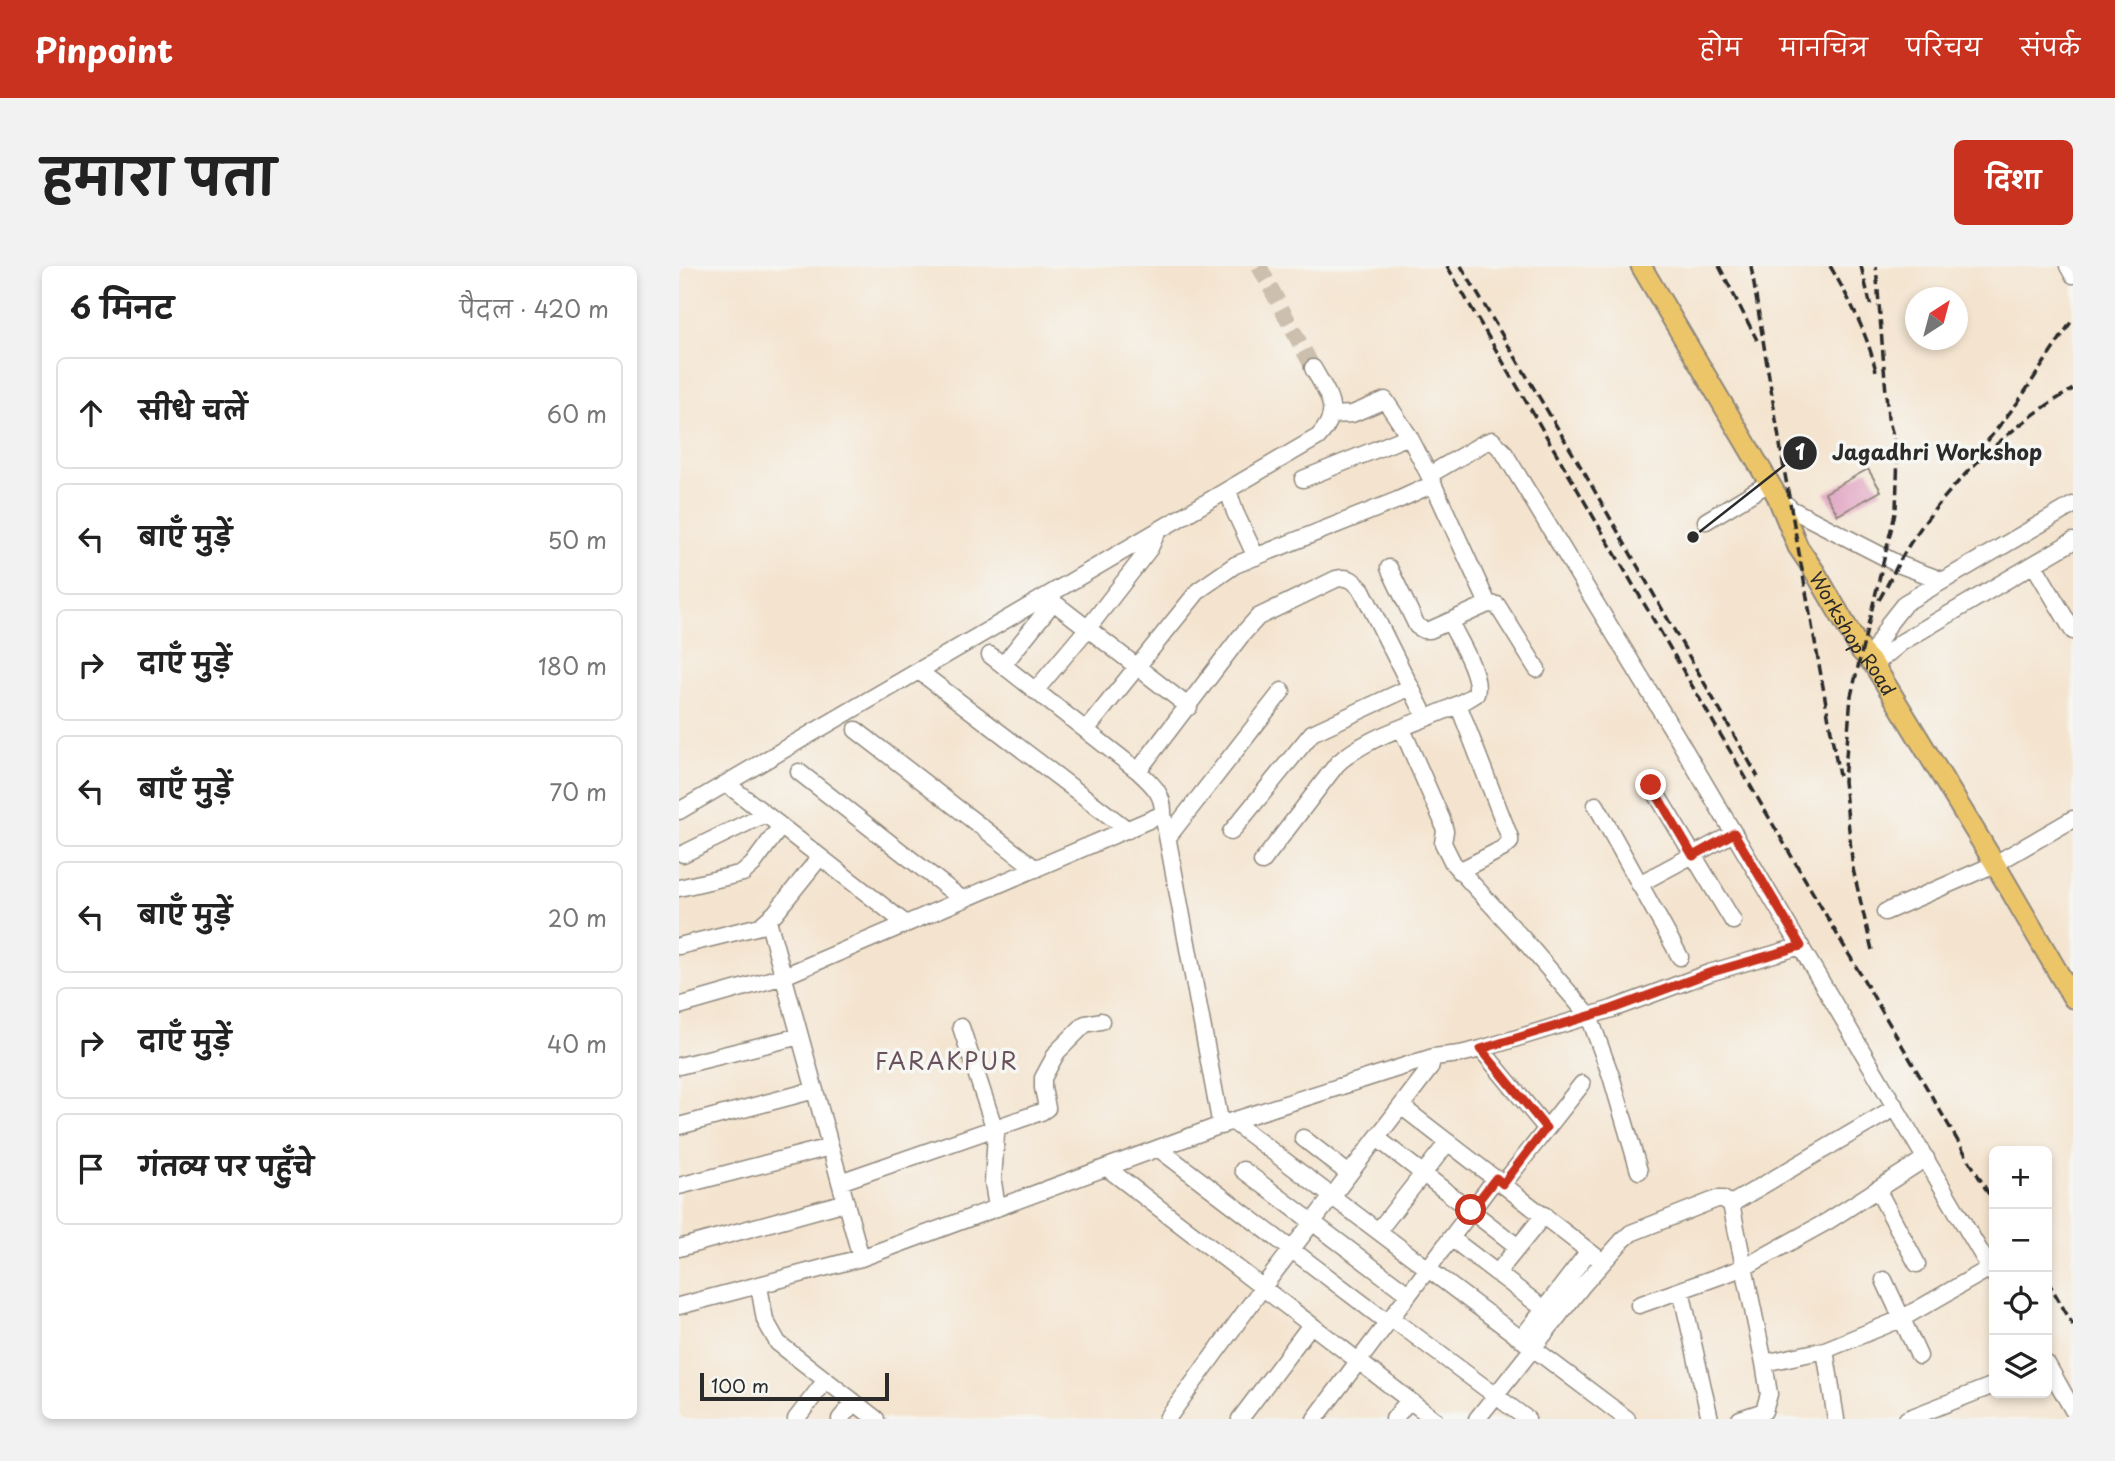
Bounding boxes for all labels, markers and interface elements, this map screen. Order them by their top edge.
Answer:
text: Pinpoint [35,24,173,74]
text: होम [1699,28,1742,64]
text: मानचित्र [1780,28,1868,64]
text: परिचय [1906,28,1982,64]
text: संपर्क [2020,28,2080,64]
text: हमारा पता [42,138,276,212]
button: दिशा [1954,140,2073,225]
text: 6 मिनट [70,284,174,329]
north arrow [1905,287,1968,350]
text: पैदल · 420 m [459,291,609,326]
text: सीधे चलें [139,390,247,429]
icon: ahead [72,394,110,432]
text: 60 m [547,396,607,431]
callout: Jagadhri Workshop [1783,432,2056,474]
text: 1 [1795,435,1805,467]
text: Jagadhri Workshop [1832,435,2042,467]
text: बाएँ मुड़ें [139,516,232,555]
icon: left [72,520,110,558]
text: 50 m [547,522,607,557]
street label: Workshop Road [1803,566,1903,701]
text: दाएँ मुड़ें [139,642,231,681]
icon: right [72,646,110,684]
text: 180 m [538,648,607,683]
text: बाएँ मुड़ें [139,768,232,807]
route end [1635,769,1666,800]
icon: left [72,772,110,810]
text: 70 m [549,774,607,809]
text: बाएँ मुड़ें [139,894,232,933]
icon: left [72,898,110,936]
text: 20 m [548,900,607,935]
text: दाएँ मुड़ें [139,1020,231,1059]
icon: right [72,1024,110,1062]
text: 40 m [547,1026,607,1061]
district label: FARAKPUR [875,1043,1019,1078]
text: गंतव्य पर पहुँचे [139,1146,314,1185]
map controls [1989,1146,2052,1398]
button: + [1989,1146,2052,1209]
icon: arrive [72,1150,110,1188]
route start [1455,1194,1486,1225]
button: − [1989,1209,2052,1272]
button: locate [1989,1272,2052,1335]
button: layers [1989,1335,2052,1398]
scale bar [700,1370,889,1402]
text: 100 m [711,1371,769,1399]

